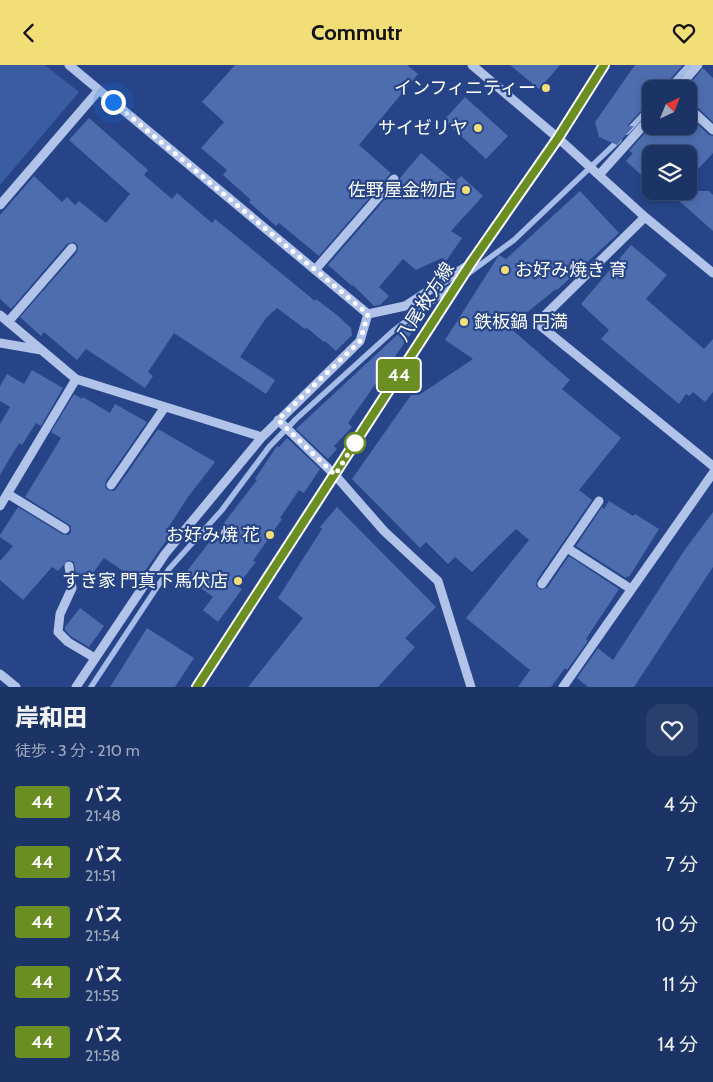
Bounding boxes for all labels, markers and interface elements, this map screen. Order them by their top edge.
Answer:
icon: back [15,19,43,47]
text: Commutr [311,19,402,46]
icon: heart [670,19,698,47]
place label: インフィニティー [394,77,536,99]
north arrow [642,80,698,135]
map controls [642,80,697,200]
marker: インフィニティー [540,82,552,94]
your location [101,90,126,115]
place label: サイゼリヤ [378,117,468,139]
marker: サイゼリヤ [472,122,484,134]
button: layers [642,145,697,200]
place label: 佐野屋金物店 [348,179,456,201]
marker: 佐野屋金物店 [460,184,472,196]
street label: 八尾枚方線 [391,258,459,346]
place label: お好み焼き 育 [515,259,627,281]
marker: お好み焼き 育 [499,264,511,276]
place label: 鉄板鍋 円満 [474,311,568,333]
marker: 鉄板鍋 円満 [458,316,470,328]
line badge: 44 [376,359,422,391]
text: 44 [388,364,410,386]
unlabelled marker [344,432,366,454]
place label: お好み焼 花 [166,524,260,546]
marker: お好み焼 花 [264,529,276,541]
place label: すき家 門真下馬伏店 [62,570,228,592]
marker: すき家 門真下馬伏店 [232,575,244,587]
text: 岸和田 [15,703,87,732]
button: heart [646,704,698,756]
text: 徒歩 · 3 分 · 210 m [15,741,140,760]
text: バス [85,783,123,806]
text: 44 [31,791,54,813]
text: 4 分 [664,793,698,816]
text: 21:48 [85,806,121,825]
text: バス [85,843,123,866]
text: 44 [31,851,54,873]
text: 7 分 [665,853,698,876]
text: 21:51 [85,866,116,885]
text: バス [85,903,123,926]
text: 44 [31,911,54,933]
text: 10 分 [655,913,698,936]
text: 21:54 [85,926,120,945]
text: バス [85,963,123,986]
text: 44 [31,971,54,993]
text: 11 分 [662,973,698,996]
text: 21:55 [85,986,119,1005]
text: バス [85,1023,123,1046]
text: 44 [31,1031,54,1053]
text: 14 分 [658,1033,698,1056]
text: 21:58 [85,1046,120,1065]

